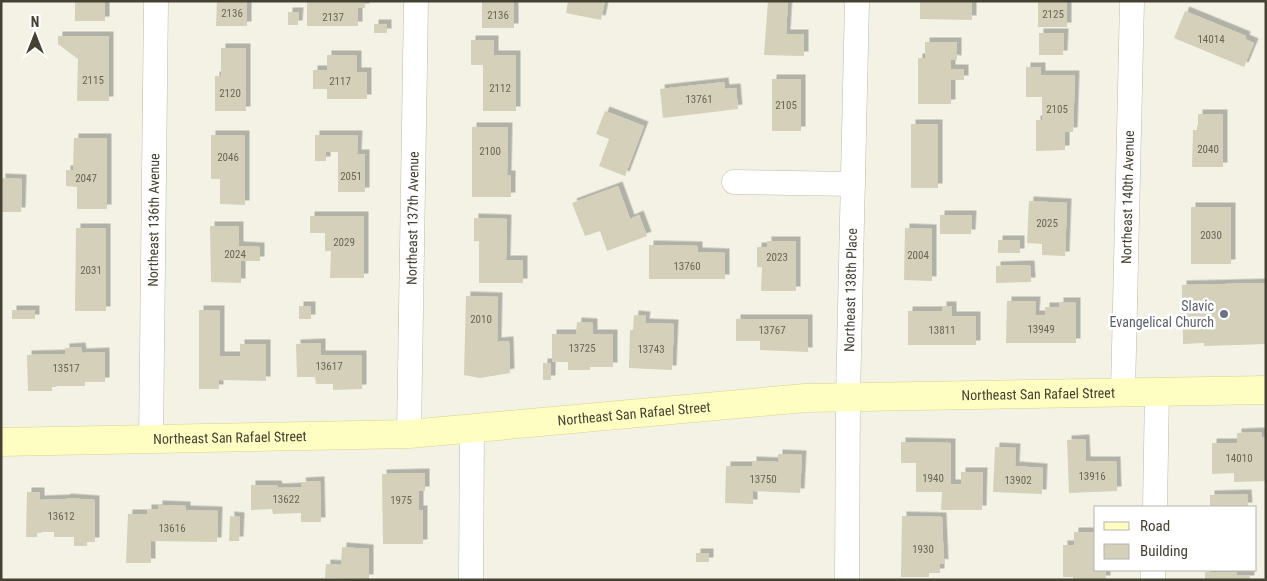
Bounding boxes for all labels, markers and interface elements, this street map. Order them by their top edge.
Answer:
house number: 2136 [221,7,243,20]
house number: 2125 [1042,8,1064,21]
house number: 2136 [487,9,509,22]
north arrow [10,10,60,60]
house number: 2137 [322,11,344,24]
text: N [31,14,39,30]
house number: 14014 [1197,33,1225,46]
house number: 2115 [82,74,104,87]
house number: 2117 [329,75,351,88]
house number: 2112 [489,82,511,95]
house number: 2120 [219,87,241,100]
house number: 13761 [685,93,713,106]
house number: 2105 [775,99,797,112]
house number: 2105 [1046,103,1068,116]
street label: Northeast 140th Avenue [1118,130,1137,264]
house number: 2040 [1197,143,1219,156]
house number: 2100 [479,145,501,158]
house number: 2046 [217,151,239,164]
street label: Northeast 137th Avenue [403,151,422,285]
street label: Northeast 136th Avenue [145,153,162,287]
house number: 2051 [340,170,362,183]
house number: 2047 [75,172,97,185]
house number: 2025 [1036,217,1058,230]
street label: Northeast 138th Place [841,227,860,352]
house number: 2030 [1200,229,1222,242]
house number: 2029 [333,236,355,249]
house number: 2024 [224,248,246,261]
house number: 2004 [907,249,929,262]
house number: 2023 [766,251,788,264]
house number: 13760 [673,260,701,273]
house number: 2031 [80,264,102,277]
place label: Slavic Evangelical Church [1110,298,1214,330]
marker: Slavic Evangelical Church [1218,308,1230,320]
house number: 2010 [470,313,492,326]
house number: 13949 [1027,323,1055,336]
house number: 13767 [758,324,786,337]
house number: 13811 [928,324,956,337]
house number: 13725 [568,342,596,355]
house number: 13743 [637,343,665,356]
house number: 13617 [315,360,343,373]
house number: 13517 [52,362,80,375]
street label: Northeast San Rafael Street [961,385,1115,403]
street label: Northeast San Rafael Street [557,399,711,428]
street label: Northeast San Rafael Street [153,428,307,447]
house number: 14010 [1225,452,1253,465]
house number: 13916 [1078,470,1106,483]
house number: 1940 [922,472,944,485]
house number: 13750 [749,473,777,486]
house number: 13902 [1004,474,1032,487]
house number: 13622 [272,493,300,506]
house number: 1975 [390,494,412,507]
legend [1094,506,1257,571]
house number: 13612 [47,510,75,523]
text: Road [1140,517,1170,535]
house number: 13616 [158,522,186,535]
text: Building [1140,542,1188,560]
house number: 1930 [912,543,934,556]

